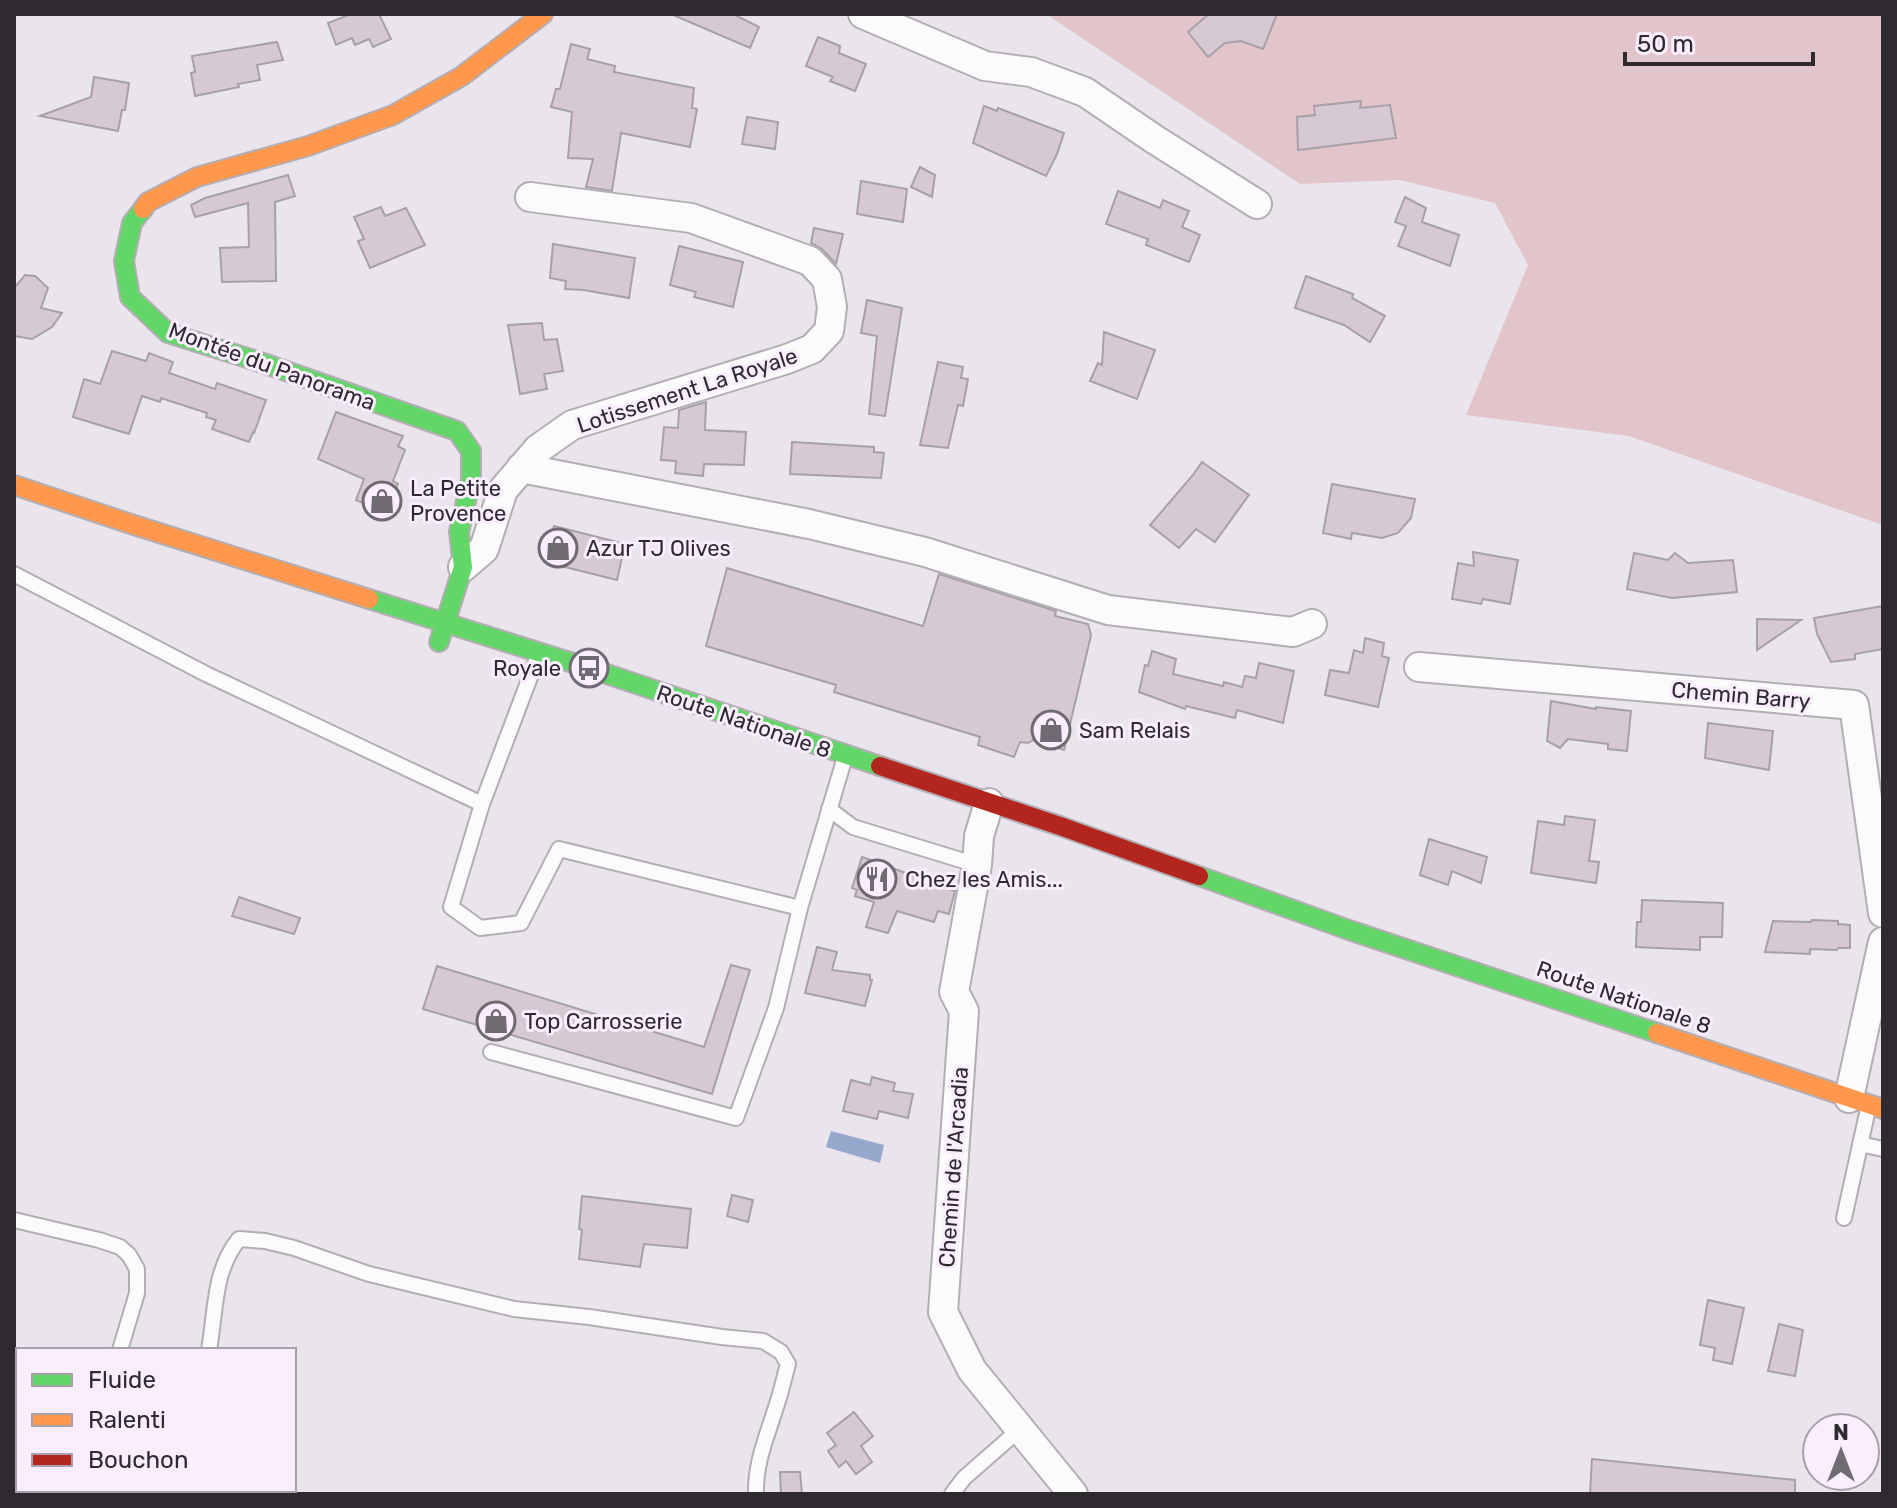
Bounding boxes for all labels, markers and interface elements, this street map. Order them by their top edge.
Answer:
scale bar [1625,16,1813,66]
text: 50 m [1637,30,1694,58]
street label: Montée du Panorama [165,317,379,416]
street label: Lotissement La Royale [573,342,801,439]
place label: La Petite Provence [410,475,506,527]
shop icon: La Petite Provence [361,480,403,522]
shop icon: Azur TJ Olives [537,527,579,569]
place label: Azur TJ Olives [586,535,731,562]
bus stop icon: Royale [568,647,610,689]
place label: Royale [493,655,561,682]
street label: Chemin Barry [1670,676,1812,715]
street label: Route Nationale 8 [653,679,835,764]
shop icon: Sam Relais [1030,709,1072,751]
place label: Sam Relais [1079,717,1190,744]
restaurant icon: Chez les Amis... [856,858,898,900]
place label: Chez les Amis... [905,866,1063,893]
street label: Route Nationale 8 [1533,955,1715,1040]
shop icon: Top Carrosserie [475,1000,517,1042]
place label: Top Carrosserie [524,1008,682,1035]
street label: Chemin de l'Arcadia [933,1066,974,1268]
legend [16,1348,296,1492]
text: Fluide [88,1366,156,1394]
text: Ralenti [88,1406,166,1434]
north arrow [1801,1412,1881,1492]
text: N [1833,1419,1849,1446]
text: Bouchon [88,1446,188,1474]

